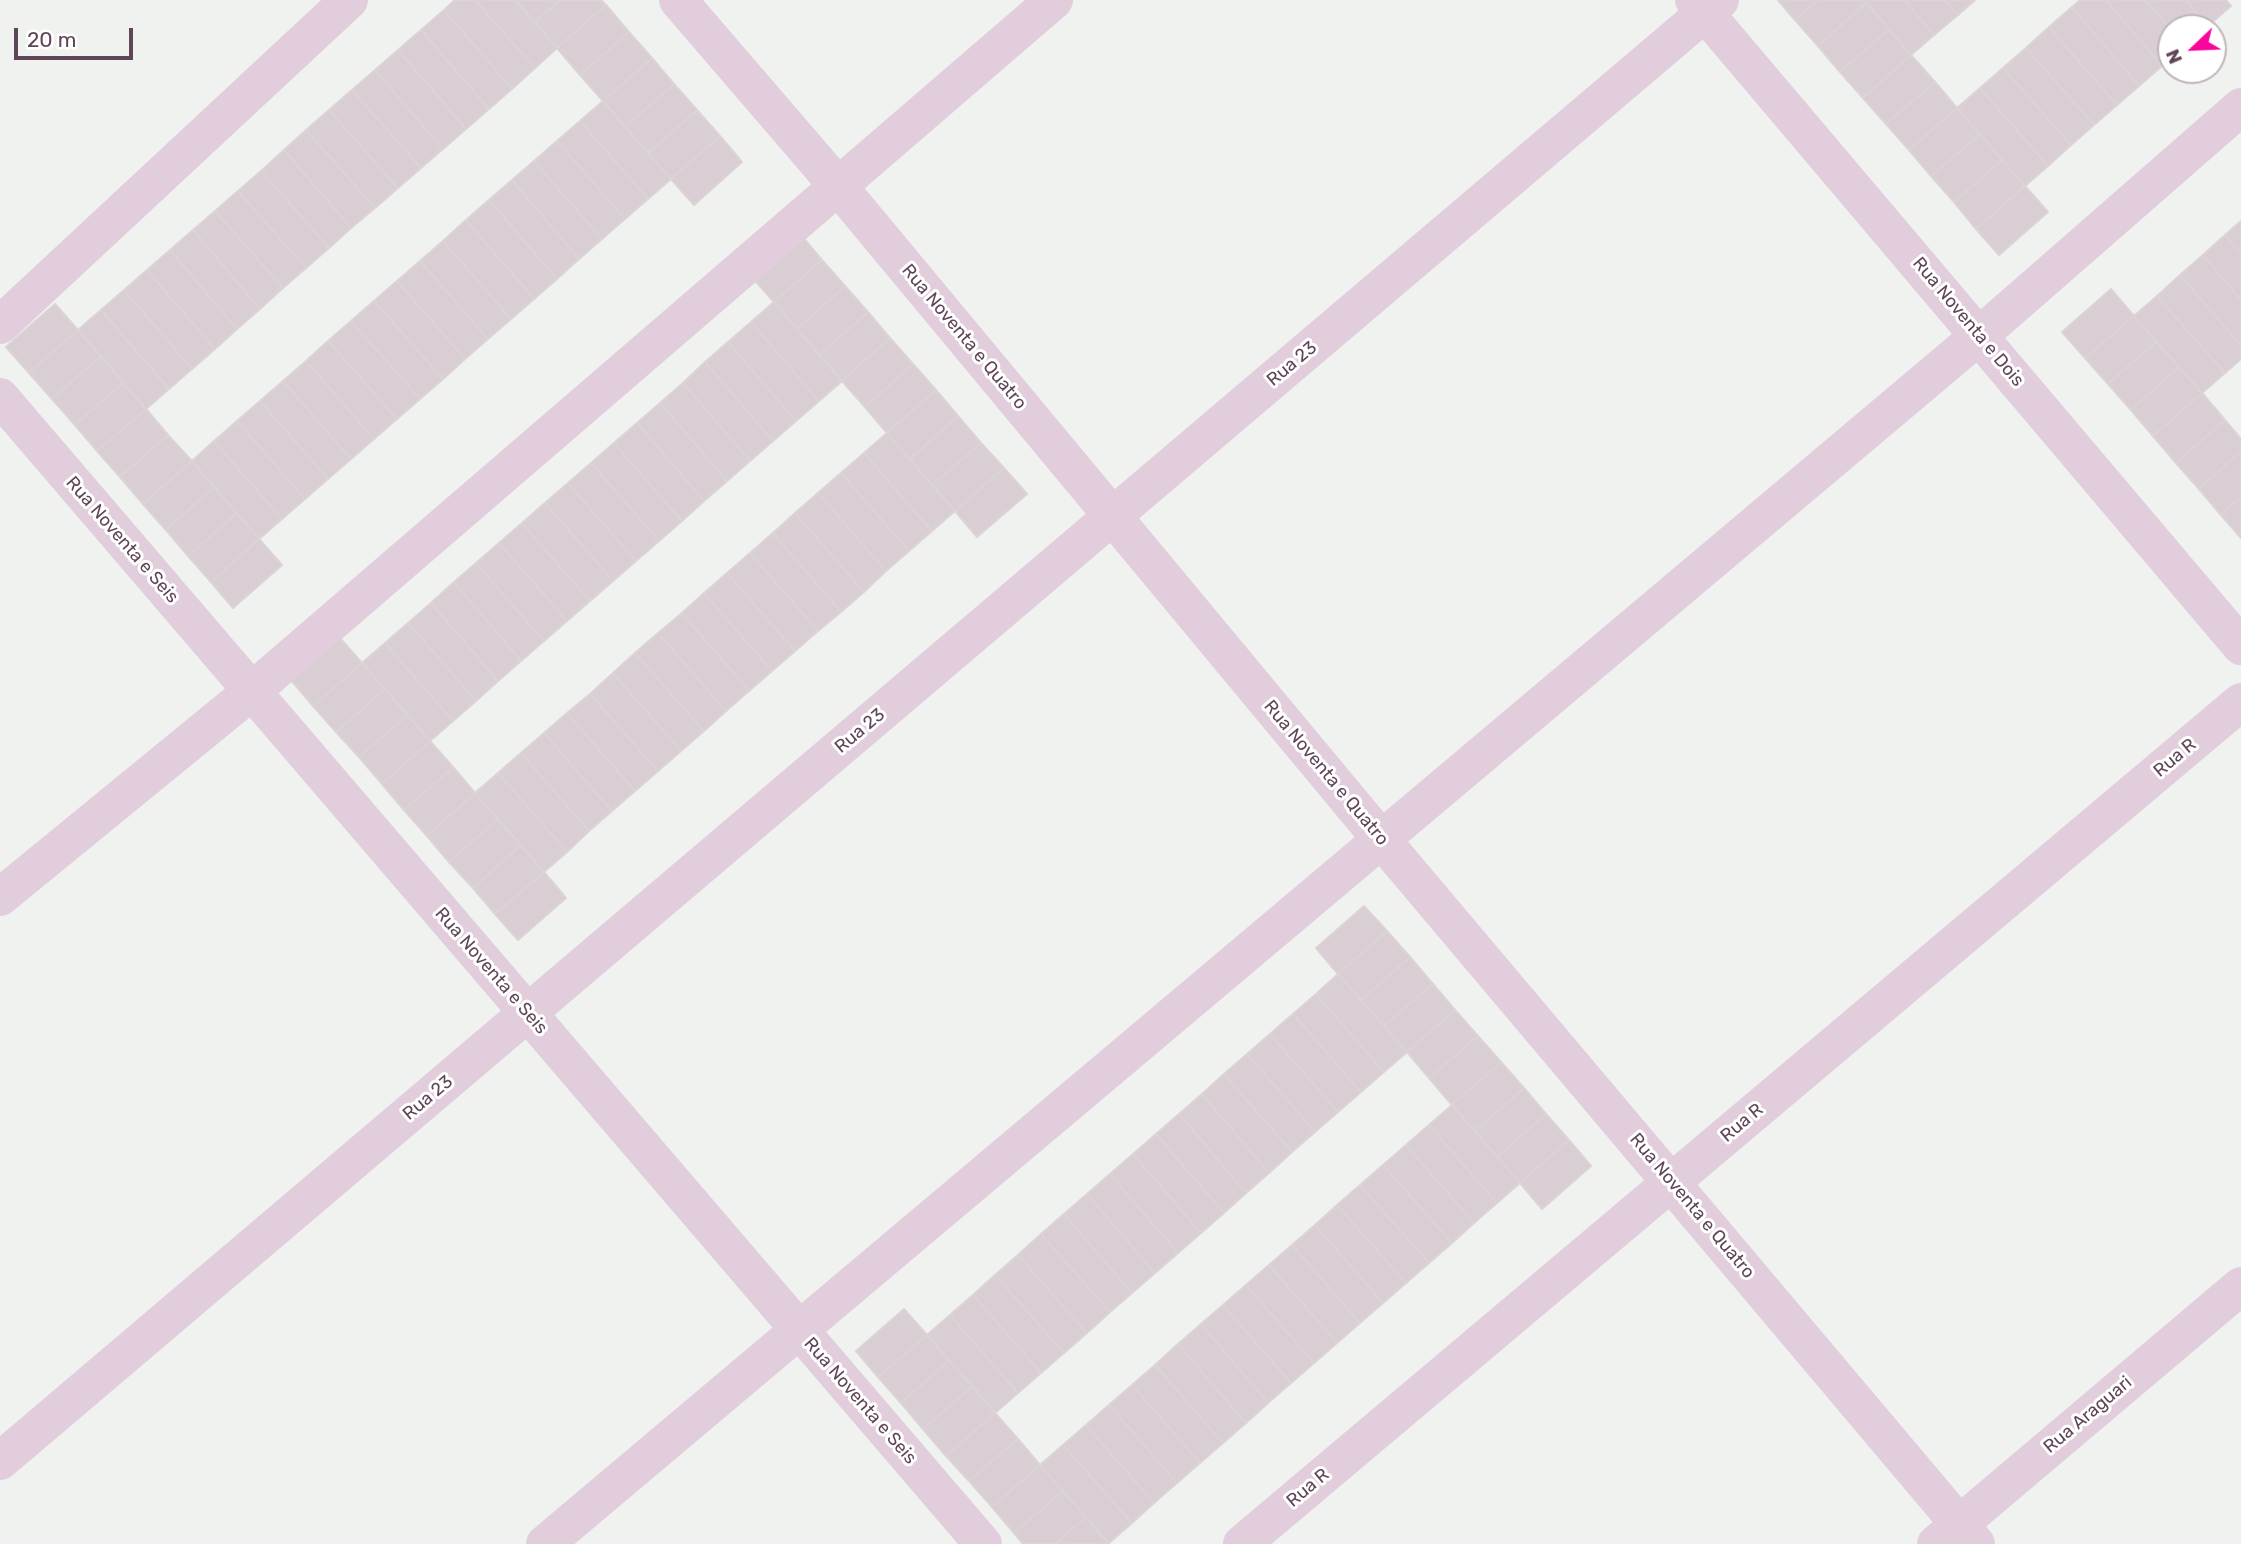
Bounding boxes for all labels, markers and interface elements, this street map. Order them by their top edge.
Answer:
scale bar [18,14,136,58]
north arrow [2157,14,2227,84]
text: 20 m [27,27,76,52]
text: N [2161,46,2187,67]
street label: Rua Noventa e Dois [1908,253,2028,391]
street label: Rua Noventa e Quatro [897,260,1031,414]
street label: Rua 23 [1263,337,1321,391]
street label: Rua Noventa e Seis [61,472,183,608]
street label: Rua Noventa e Quatro [1259,696,1393,850]
street label: Rua 23 [831,704,889,758]
street label: Rua R [2149,734,2201,782]
street label: Rua Noventa e Seis [430,903,552,1039]
street label: Rua 23 [399,1071,457,1125]
street label: Rua R [1716,1099,1768,1147]
street label: Rua Noventa e Quatro [1625,1129,1759,1283]
street label: Rua Noventa e Seis [799,1333,921,1469]
street label: Rua Araguari [2040,1372,2136,1458]
street label: Rua R [1282,1464,1334,1512]

